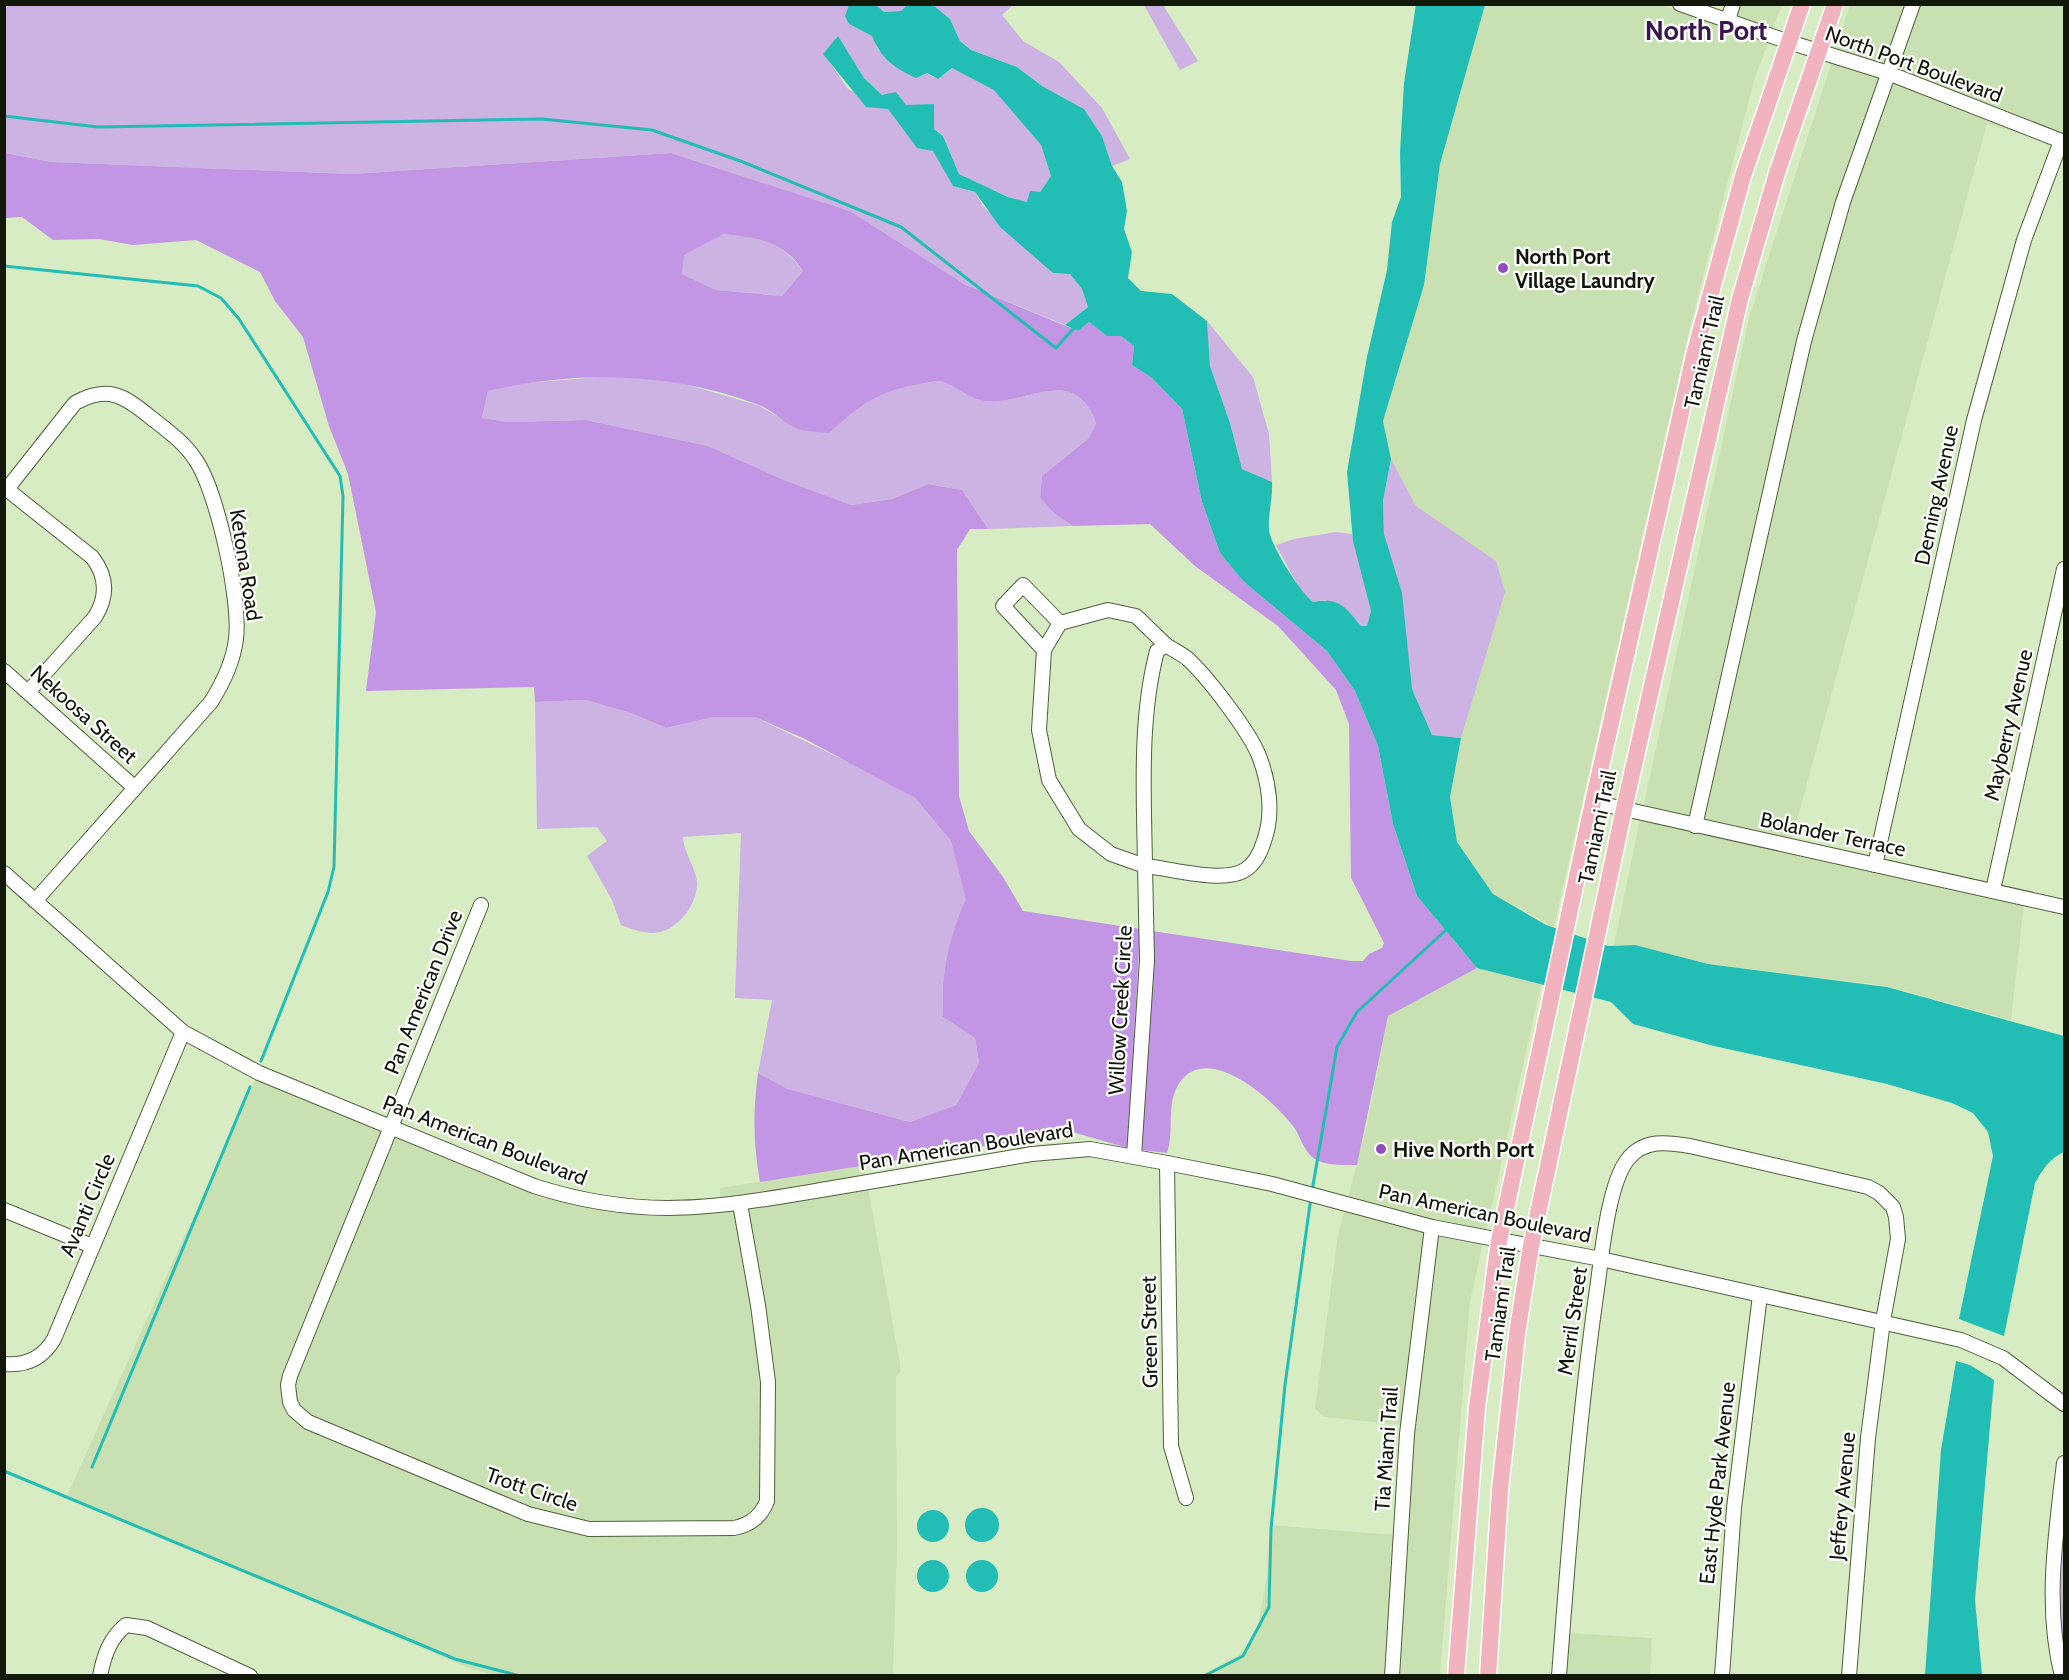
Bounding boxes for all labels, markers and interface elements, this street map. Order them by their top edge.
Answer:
district label: North Port [1645,14,1767,47]
street label: North Port Boulevard [1822,20,2006,108]
place label: North Port Village Laundry [1515,244,1655,293]
marker: North Port Village Laundry [1496,261,1510,275]
street label: Tamiami Trail [1679,293,1729,411]
street label: Deming Avenue [1909,423,1963,567]
street label: Ketona Road [225,507,267,623]
street label: Mayberry Avenue [1978,647,2038,803]
street label: Nekoosa Street [26,660,142,768]
street label: Tamiami Trail [1573,768,1621,886]
street label: Bolander Terrace [1758,806,1908,862]
street label: Pan American Drive [379,906,467,1078]
street label: Willow Creek Circle [1103,924,1137,1095]
street label: Pan American Boulevard [379,1090,591,1190]
street label: Pan American Boulevard [857,1117,1075,1175]
place label: Hive North Port [1393,1137,1534,1162]
marker: Hive North Port [1374,1142,1388,1156]
street label: Avanti Circle [54,1149,120,1260]
street label: Pan American Boulevard [1377,1178,1593,1248]
street label: Tamiami Trail [1480,1245,1520,1363]
street label: Merril Street [1552,1265,1592,1377]
street label: Green Street [1136,1276,1162,1388]
street label: East Hyde Park Avenue [1694,1380,1740,1586]
street label: Tia Miami Trail [1369,1386,1403,1512]
street label: Jeffery Avenue [1824,1431,1860,1562]
street label: Trott Circle [483,1462,581,1516]

